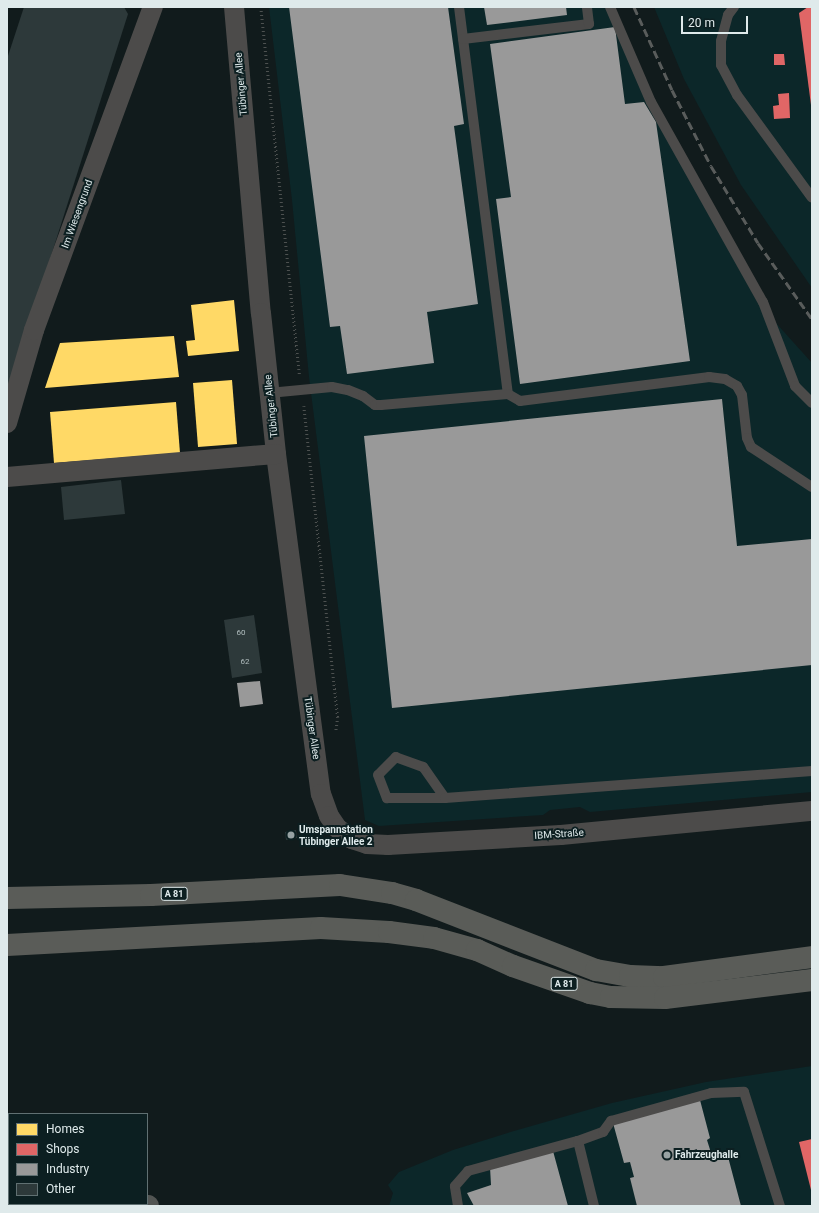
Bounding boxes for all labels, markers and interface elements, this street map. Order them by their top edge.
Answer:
scale bar [683,8,750,34]
text: 20 m [688,16,715,30]
street label: Tübinger Allee [232,52,250,116]
street label: Im Wiesengrund [59,178,95,250]
street label: Tübinger Allee [262,374,280,438]
house number: 60 [237,628,245,638]
house number: 62 [241,657,249,667]
street label: Tübinger Allee [302,696,322,760]
place label: Umspannstation Tübinger Allee 2 [299,823,373,846]
street label: IBM-Straße [534,826,584,842]
marker: Umspannstation Tübinger Allee 2 [286,830,296,840]
road number: A 81 [160,887,188,901]
road number: A 81 [550,977,578,991]
legend [8,1113,148,1205]
text: Homes [46,1122,84,1136]
text: Shops [46,1142,80,1156]
place label: Fahrzeughalle [675,1149,738,1161]
marker: Fahrzeughalle [662,1150,672,1160]
text: Industry [46,1162,89,1176]
text: Other [46,1182,75,1196]

